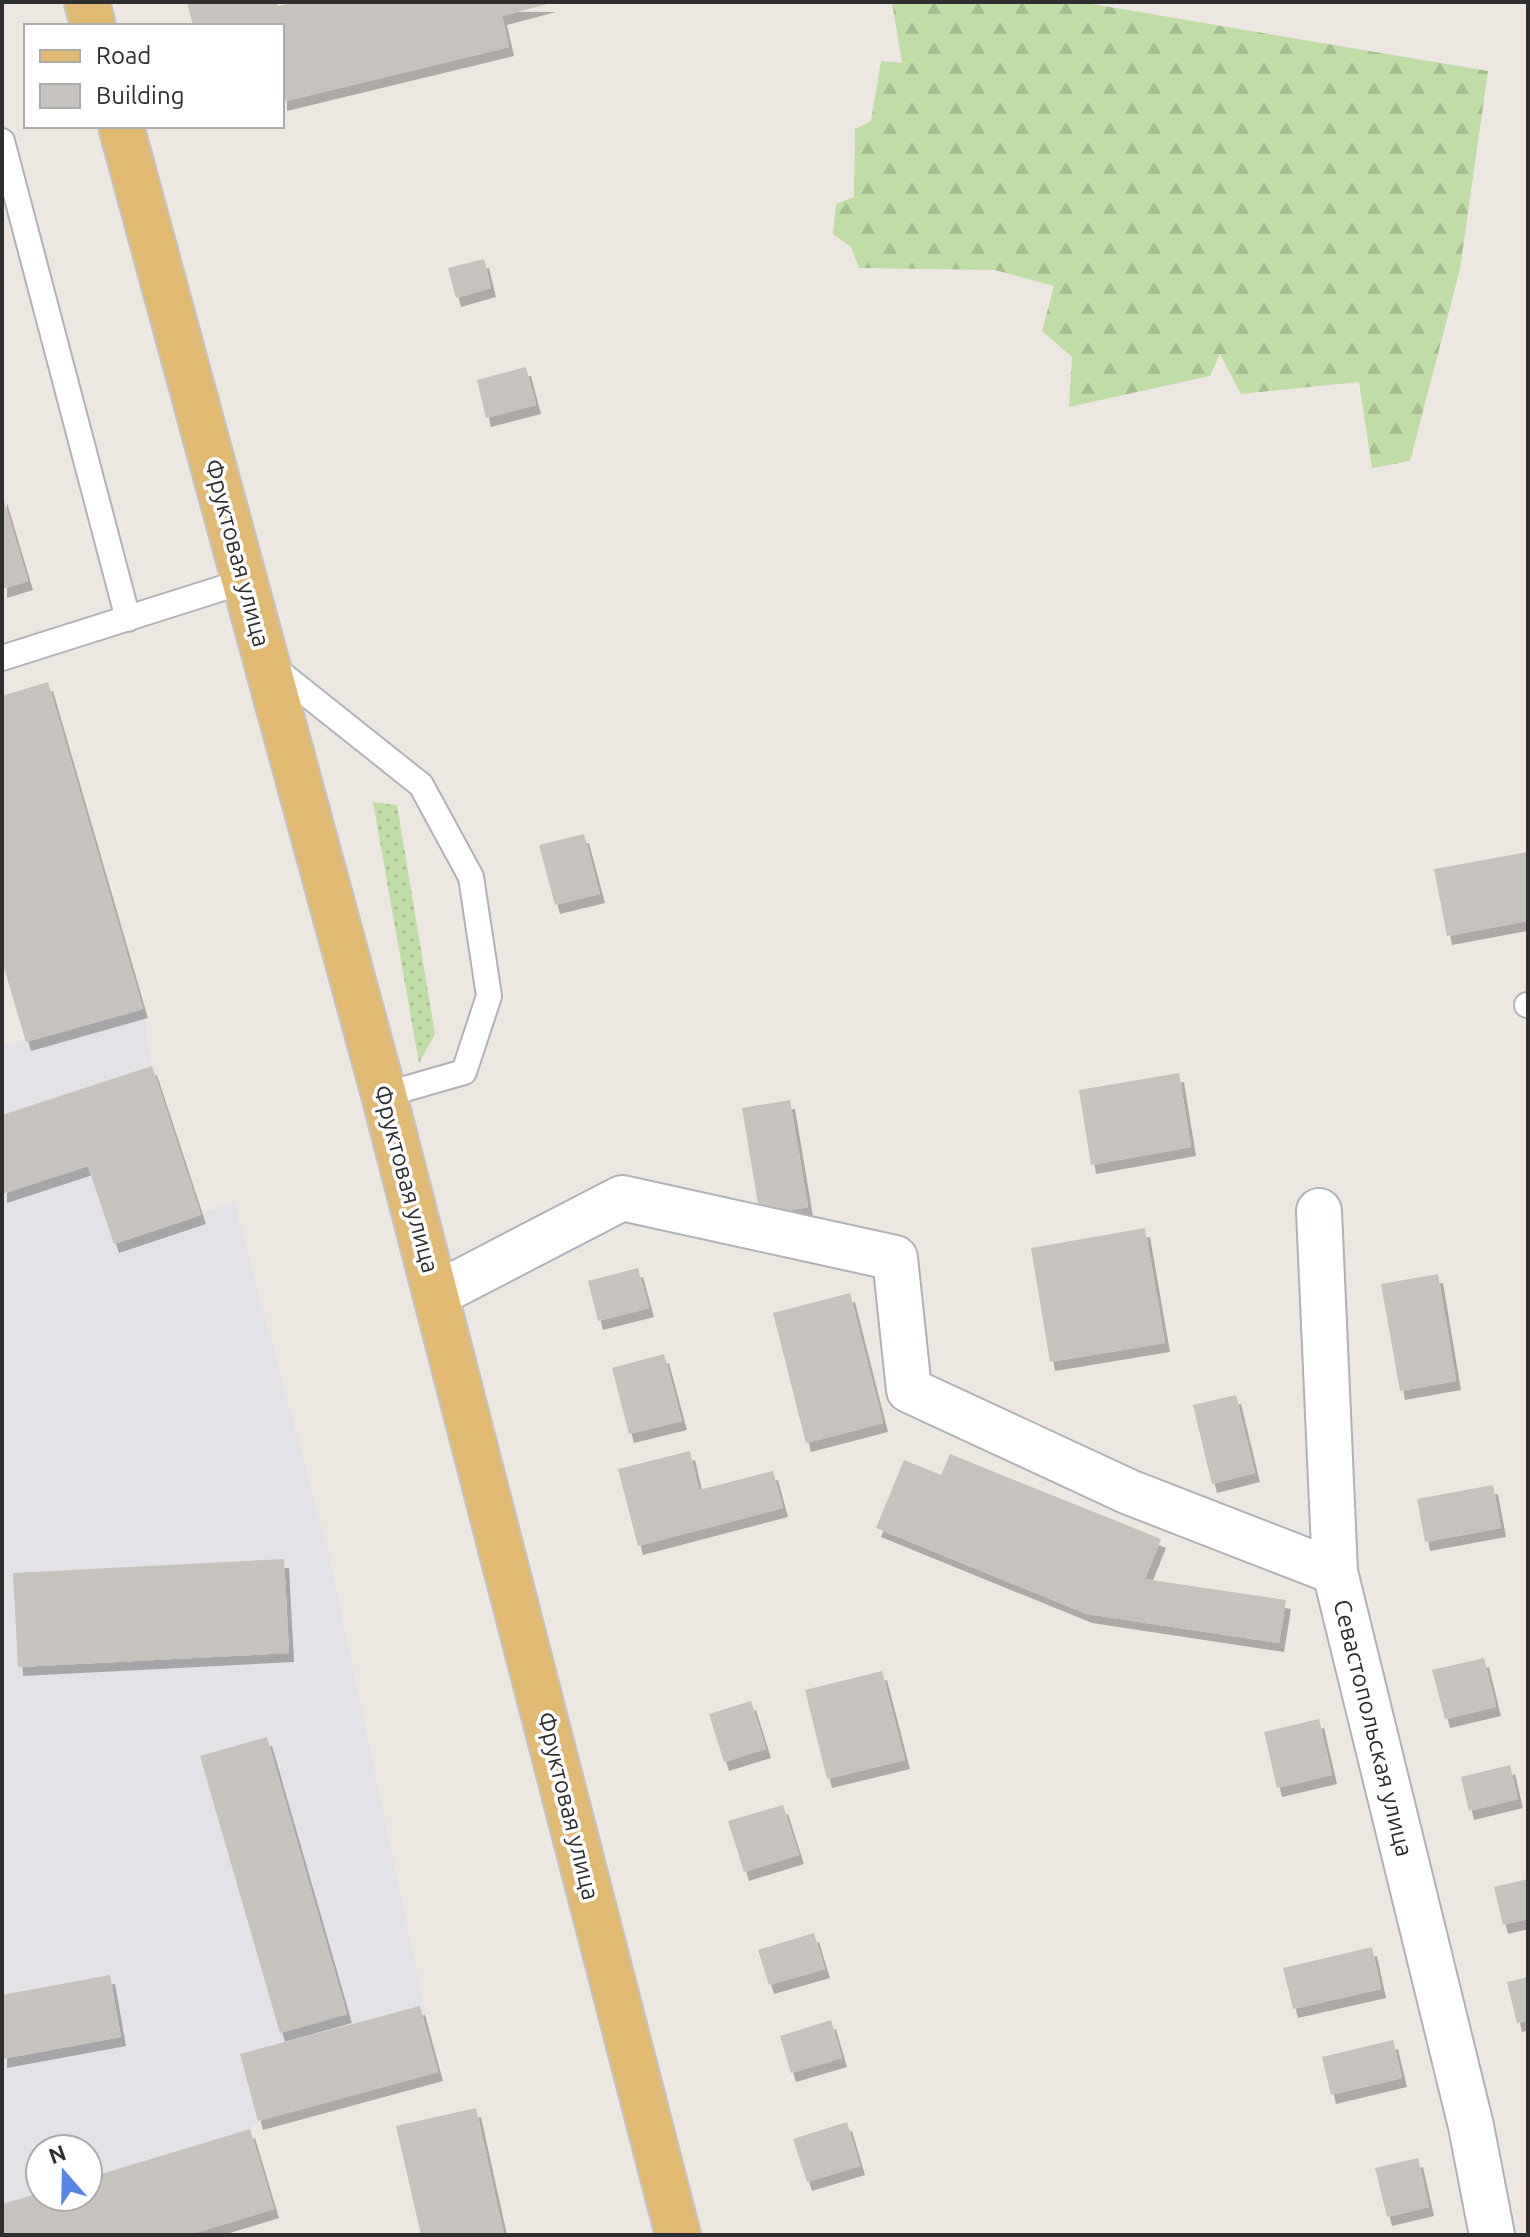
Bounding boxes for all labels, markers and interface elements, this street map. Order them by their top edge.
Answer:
legend [24,24,284,128]
text: Road [96,42,151,69]
text: Building [96,82,184,109]
street label: Фруктовая улица [199,456,276,650]
street label: Фруктовая улица [368,1082,445,1276]
street label: Севастопольская улица [1328,1597,1419,1859]
street label: Фруктовая улица [532,1709,605,1903]
north arrow [24,2133,104,2213]
text: N [45,2139,69,2168]

